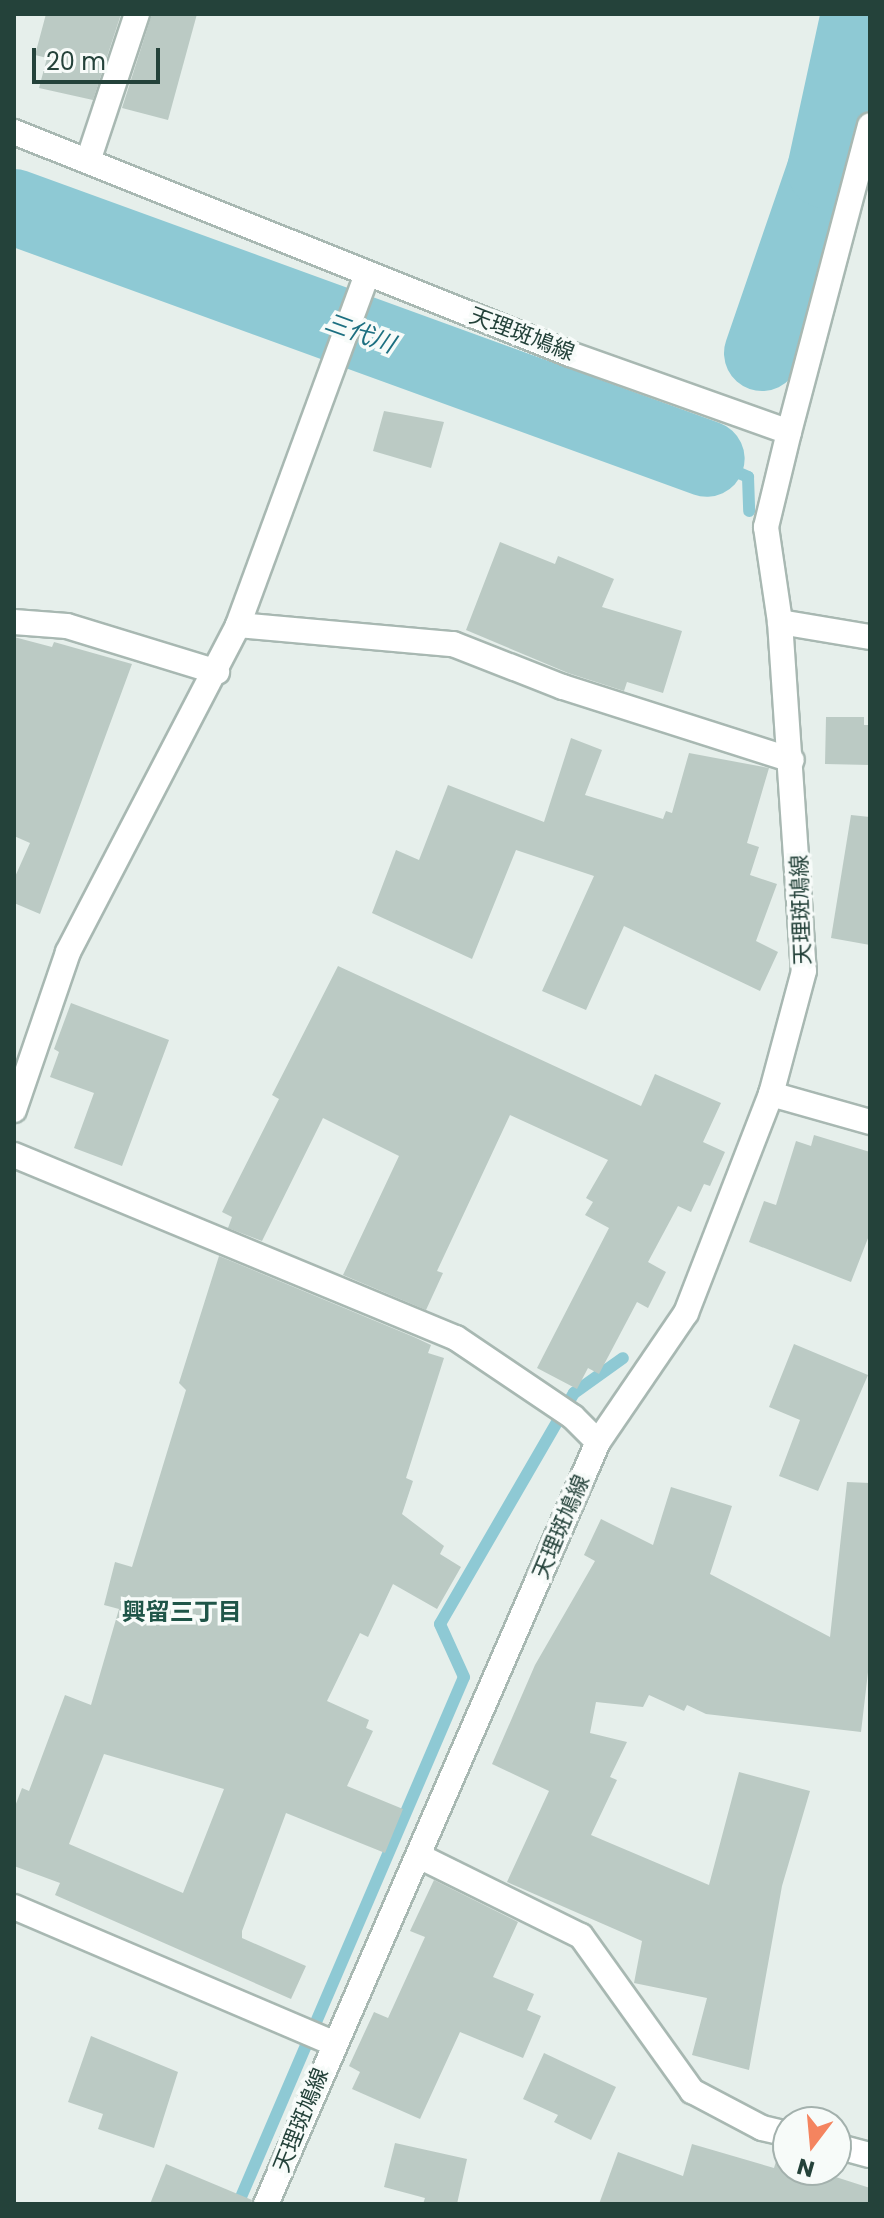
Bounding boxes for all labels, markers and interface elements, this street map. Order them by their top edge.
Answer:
scale bar [36,32,164,82]
text: 20 m [46,45,106,78]
street label: 天理斑鳩線 [466,302,578,366]
water label: 三代川 [321,307,399,359]
street label: 天理斑鳩線 [786,855,816,965]
street label: 天理斑鳩線 [527,1471,595,1583]
district label: 興留三丁目 [122,1598,242,1626]
street label: 天理斑鳩線 [268,2064,334,2176]
north arrow [772,2106,852,2186]
text: N [794,2150,818,2185]

